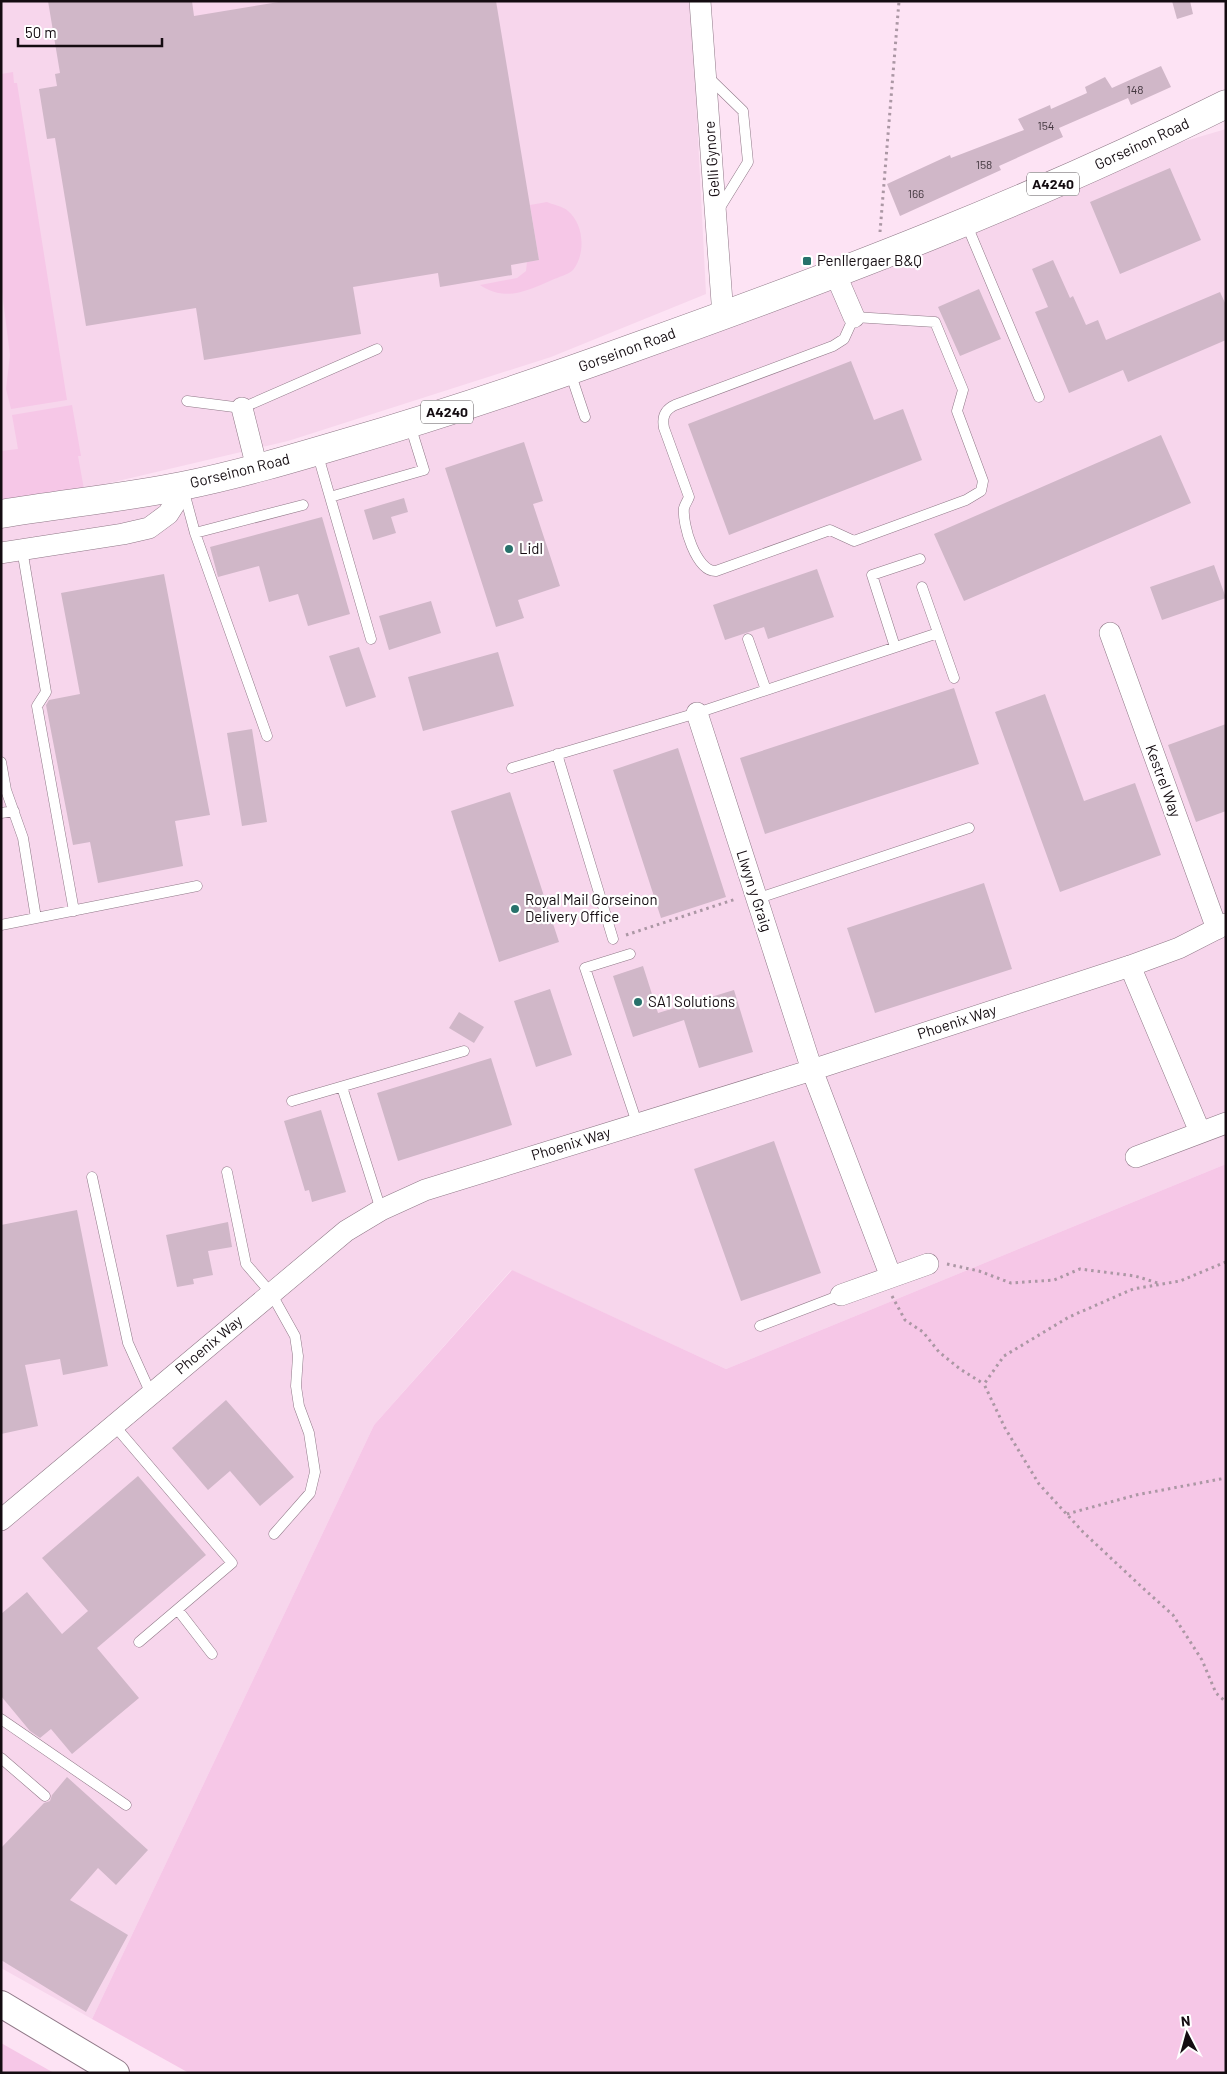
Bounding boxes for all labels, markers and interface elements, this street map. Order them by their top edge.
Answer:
scale bar [18,15,161,47]
text: 50 m [25,23,57,41]
house number: 148 [1126,82,1144,96]
street label: Gorseinon Road [1091,113,1192,173]
house number: 154 [1038,118,1054,132]
street label: Gelli Gynore [699,120,723,198]
house number: 158 [976,157,992,171]
road number: A4240 [1027,172,1079,195]
house number: 166 [908,186,924,200]
place label: Penllergaer B&Q [817,251,922,269]
marker: Penllergaer B&Q [801,255,813,267]
street label: Gorseinon Road [576,323,678,375]
road number: A4240 [421,401,473,424]
street label: Gorseinon Road [188,449,292,491]
place label: Lidl [519,539,543,557]
marker: Lidl [503,543,515,555]
street label: Kestrel Way [1142,742,1185,820]
street label: Llwyn y Graig [733,848,777,934]
place label: Royal Mail Gorseinon Delivery Office [525,890,658,925]
marker: Royal Mail Gorseinon Delivery Office [509,903,521,915]
place label: SA1 Solutions [648,992,735,1010]
marker: SA1 Solutions [632,996,644,1008]
street label: Phoenix Way [915,1000,999,1042]
street label: Phoenix Way [529,1122,613,1164]
street label: Phoenix Way [171,1311,246,1377]
north arrow [1162,2009,1212,2059]
text: N [1180,2012,1191,2030]

